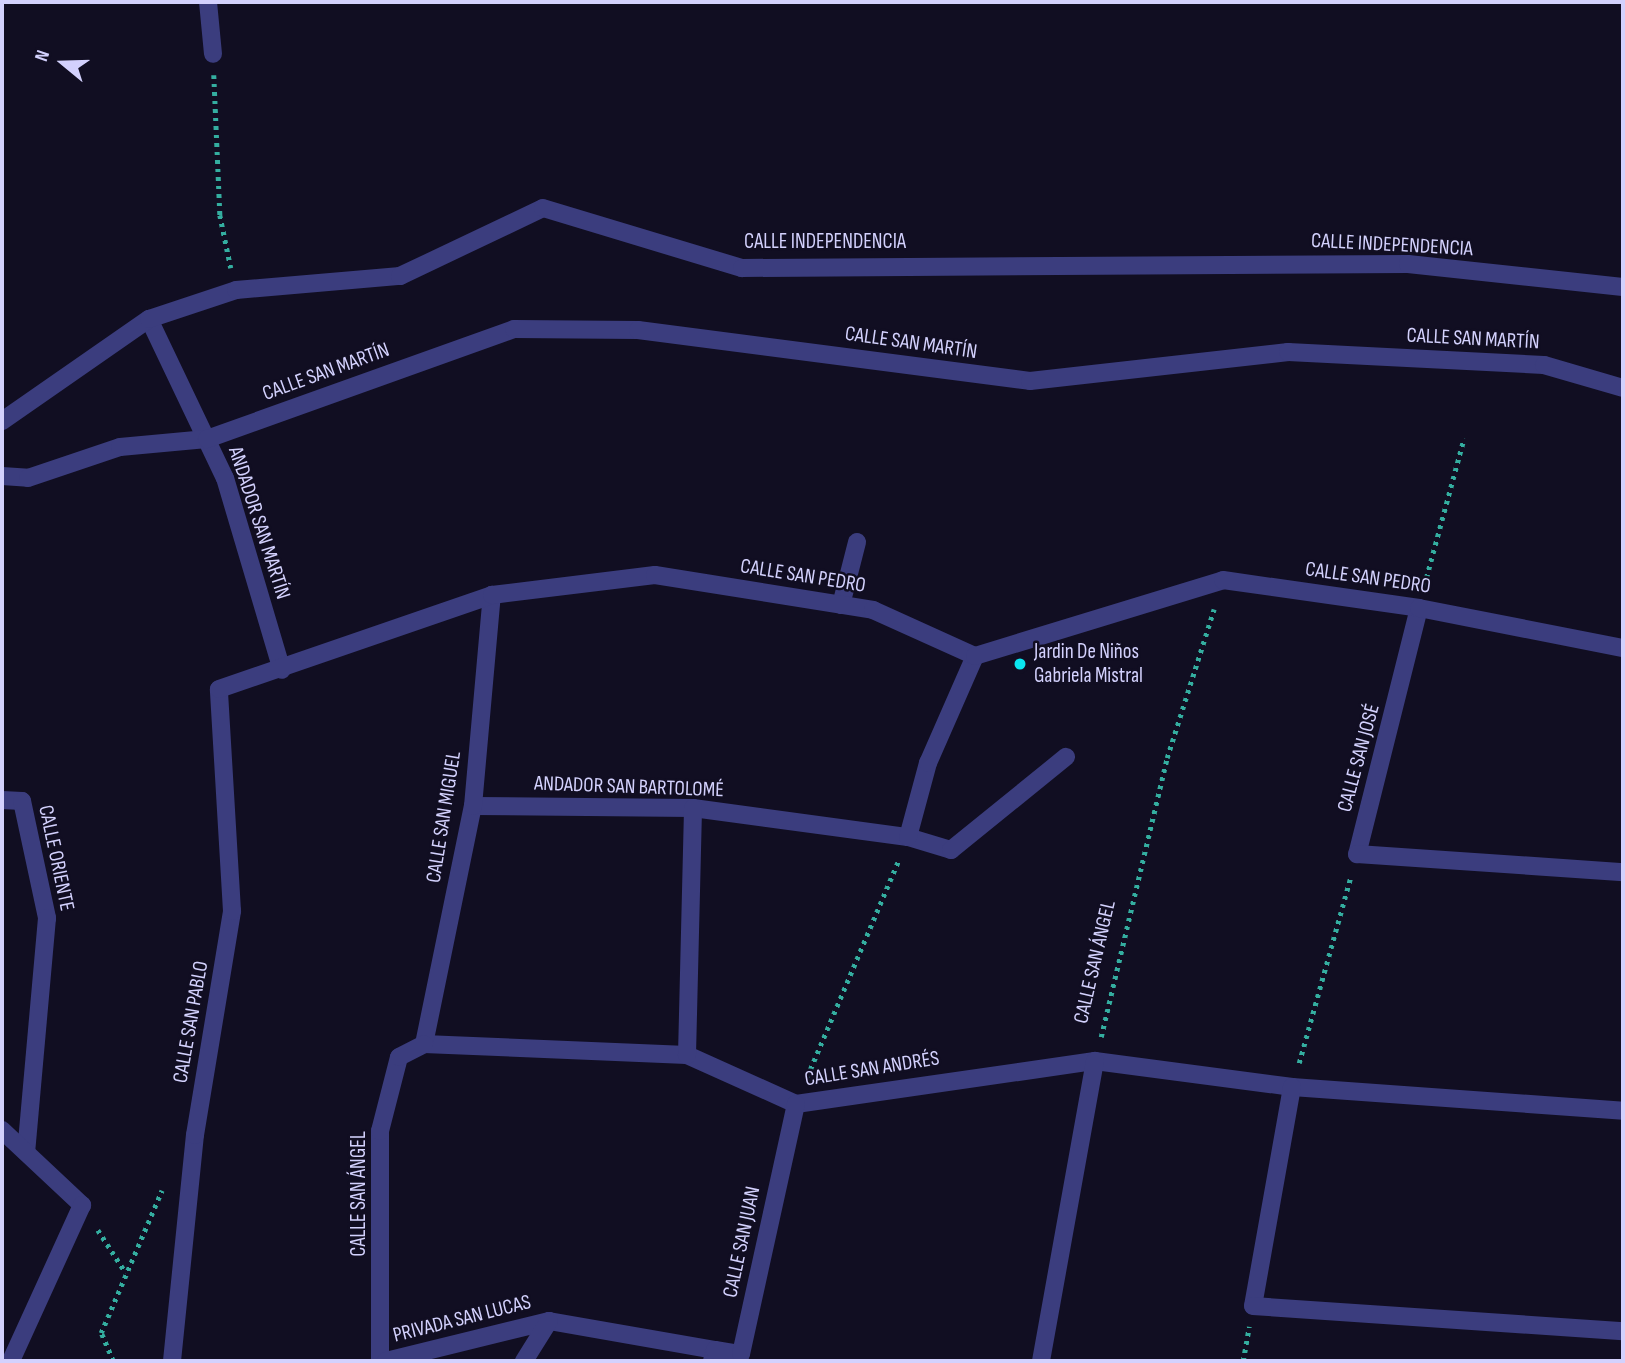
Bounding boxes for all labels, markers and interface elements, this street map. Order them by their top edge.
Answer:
north arrow [28,28,98,98]
text: N [30,47,55,65]
street label: CALLE INDEPENDENCIA [1310,228,1474,262]
street label: CALLE INDEPENDENCIA [744,229,906,255]
street label: CALLE SAN MARTÍN [843,321,979,365]
street label: CALLE SAN MARTÍN [1406,323,1540,355]
street label: CALLE SAN MARTÍN [259,337,393,407]
street label: ANDADOR SAN MARTÍN [222,444,296,602]
street label: CALLE SAN PEDRO [739,554,867,598]
street label: CALLE SAN PEDRO [1304,557,1432,599]
place label: Jardin De Niños Gabriela Mistral [1034,639,1143,689]
marker: Jardin De Niños Gabriela Mistral [1012,656,1028,672]
street label: CALLE SAN JOSÉ [1332,701,1386,815]
street label: CALLE SAN MIGUEL [421,749,467,885]
street label: ANDADOR SAN BARTOLOMÉ [534,771,724,803]
street label: CALLE ORIENTE [32,803,80,913]
street label: CALLE SAN ÁNGEL [1069,898,1121,1026]
street label: CALLE SAN PABLO [168,959,214,1085]
street label: CALLE SAN ANDRÉS [803,1046,941,1092]
street label: CALLE SAN ÁNGEL [346,1131,372,1257]
street label: CALLE SAN JUAN [718,1184,766,1300]
street label: PRIVADA SAN LUCAS [391,1290,533,1348]

